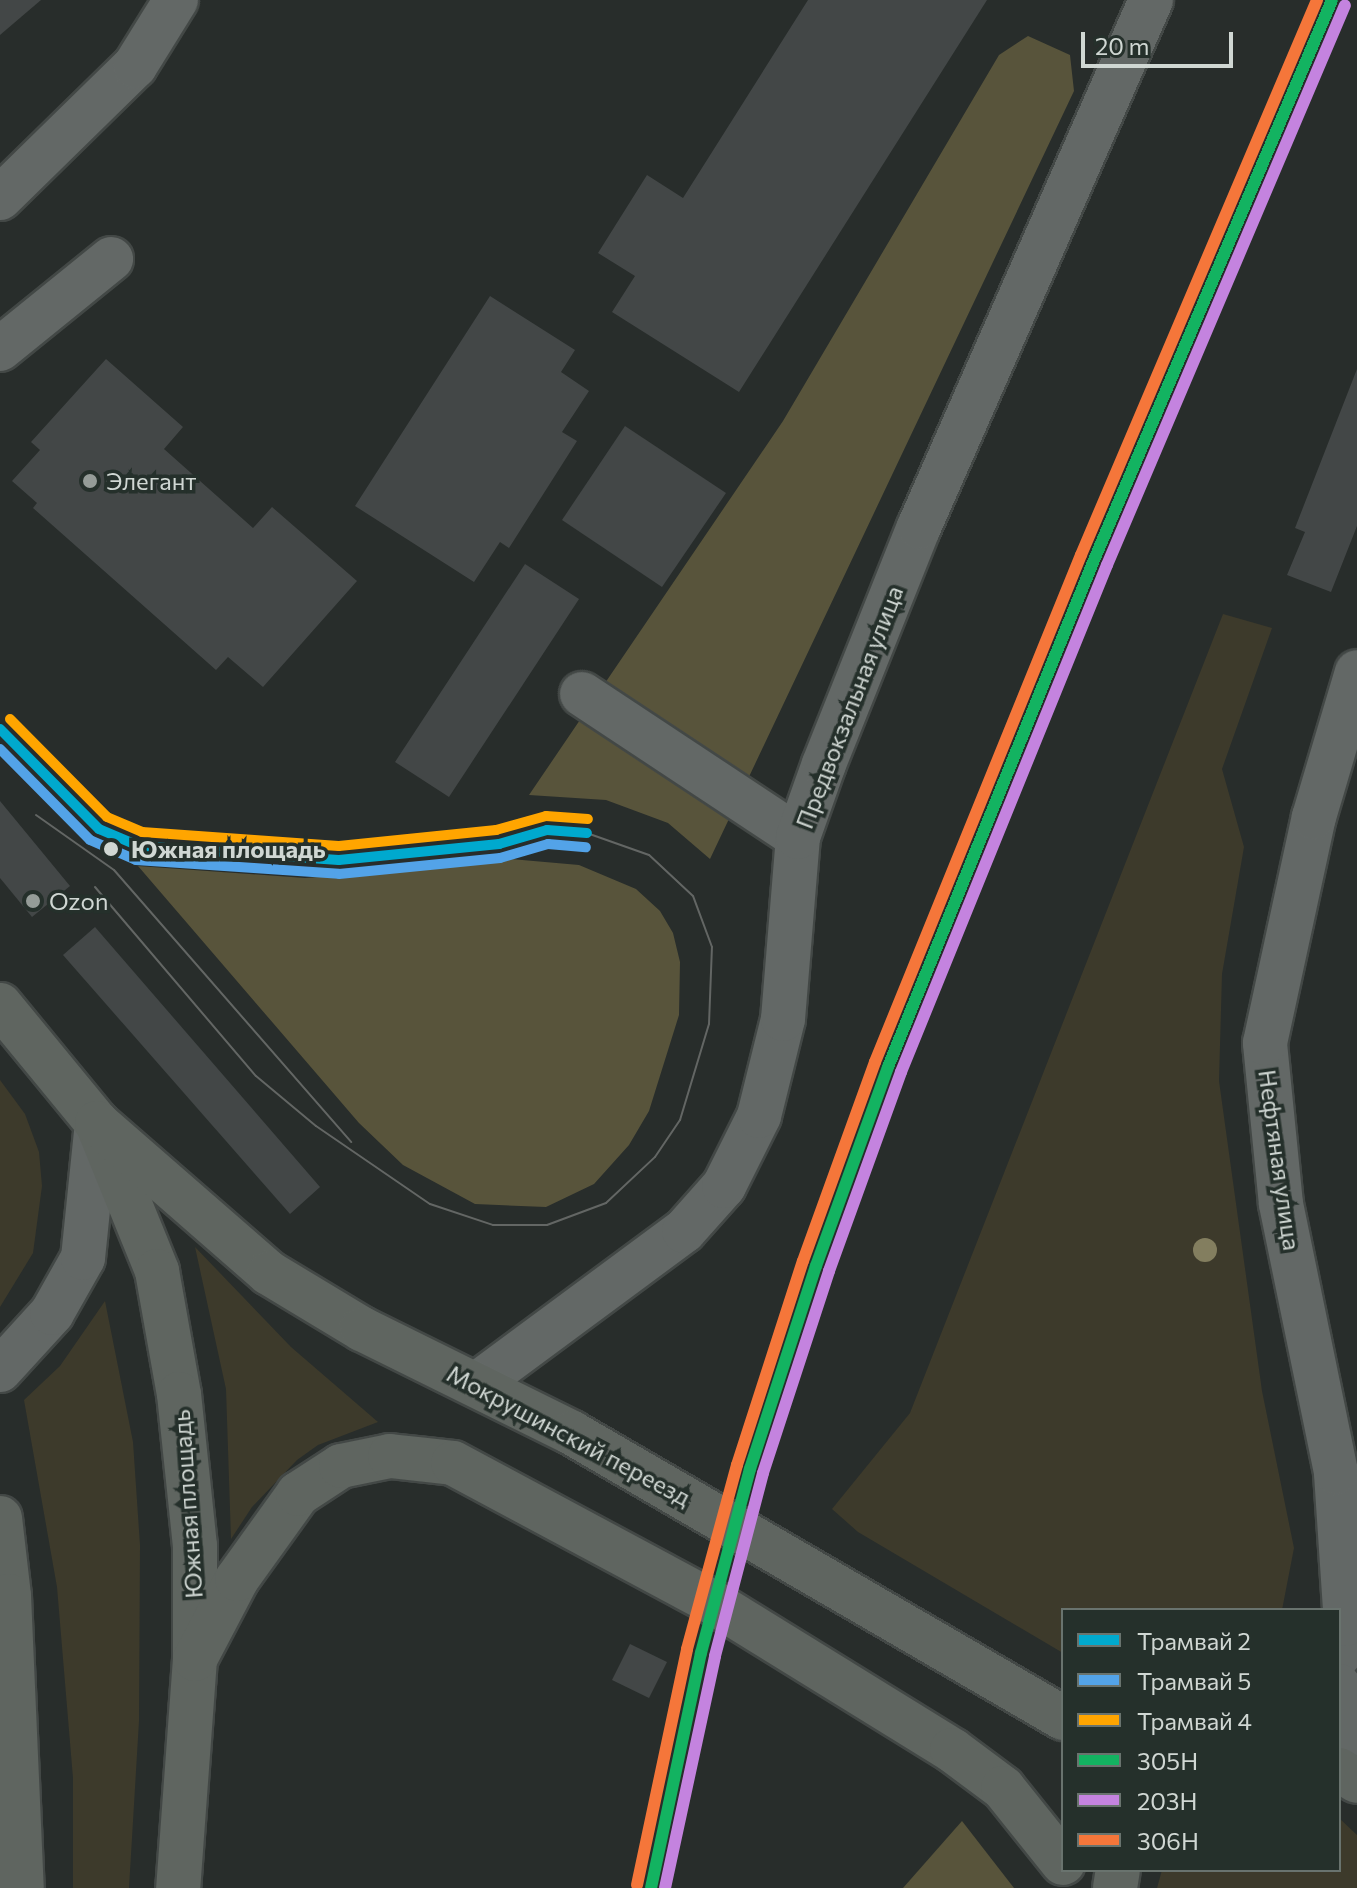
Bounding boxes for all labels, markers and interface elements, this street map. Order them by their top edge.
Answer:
scale bar [1085,16,1237,66]
text: 20 m [1095,31,1149,60]
place label: Элегант [106,467,197,495]
marker: Элегант [81,472,99,490]
street label: Предвокзальная улица [789,582,909,832]
place label: Южная площадь [131,835,326,863]
marker: Южная площадь [98,836,124,862]
place label: Ozon [49,887,109,915]
marker: Ozon [24,892,42,910]
street label: Нефтяная улица [1253,1068,1307,1252]
street label: Мокрушинский переезд [442,1358,696,1512]
street label: Южная площадь [166,1409,208,1599]
legend [1061,1608,1341,1872]
text: Трамвай 2 [1137,1626,1251,1655]
text: Трамвай 5 [1137,1666,1251,1695]
text: Трамвай 4 [1137,1706,1252,1735]
text: 305Н [1137,1746,1198,1775]
text: 203Н [1137,1786,1198,1815]
text: 306Н [1137,1826,1199,1855]

